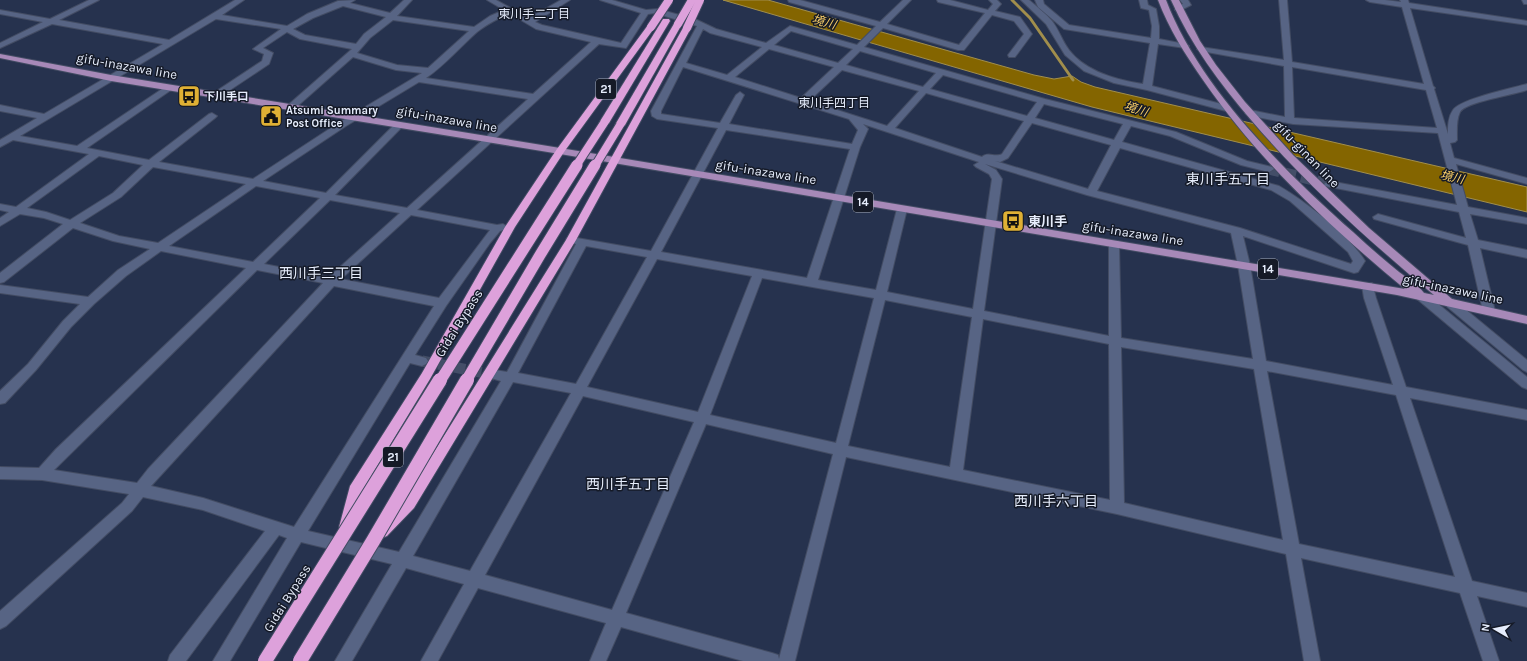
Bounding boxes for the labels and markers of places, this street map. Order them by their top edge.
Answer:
bus stop icon: 下川手口 [176,83,202,109]
place label: 下川手口 [204,90,248,103]
public building icon: Atsumi Summary Post Office [258,103,284,129]
place label: Atsumi Summary Post Office [286,104,378,130]
bus stop icon: 東川手 [1000,208,1026,234]
place label: 東川手 [1028,214,1067,229]

